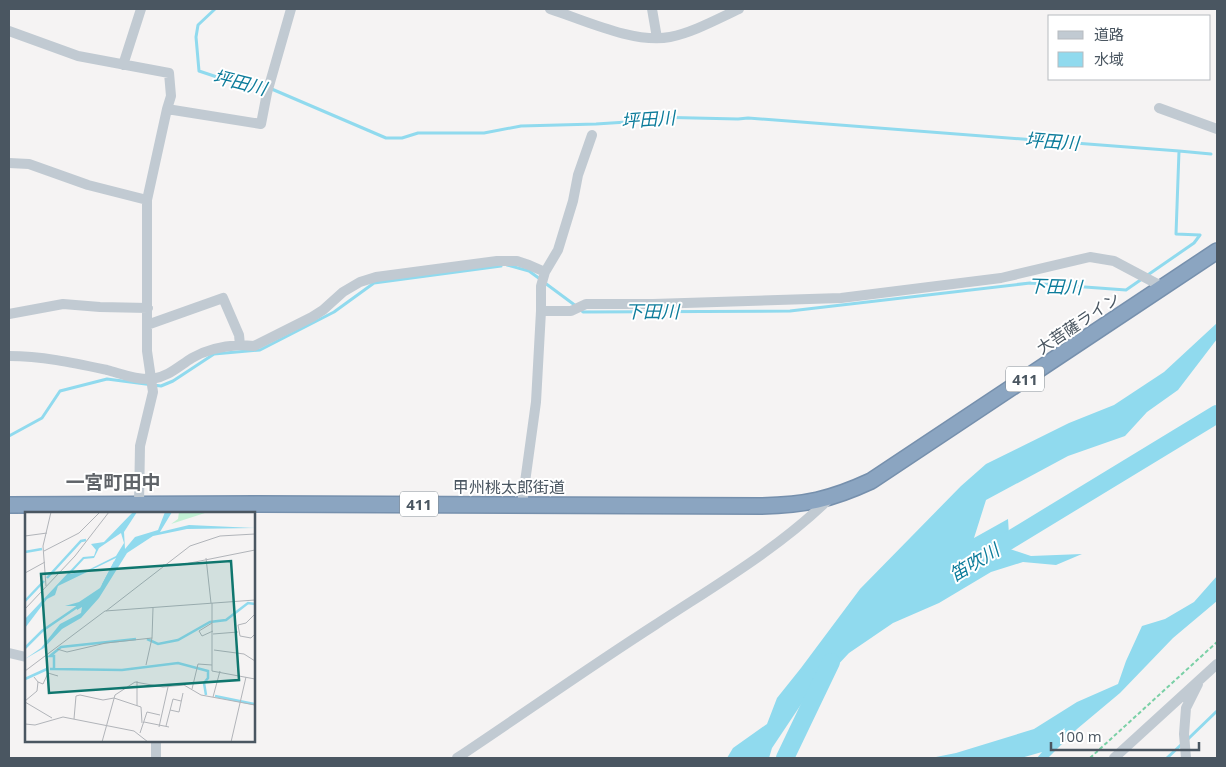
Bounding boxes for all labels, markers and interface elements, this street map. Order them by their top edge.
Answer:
legend [1048,15,1211,80]
text: 道路 [1094,24,1124,44]
text: 水域 [1094,49,1124,69]
water label: 坪田川 [211,64,271,101]
water label: 坪田川 [620,105,678,133]
water label: 坪田川 [1024,127,1082,155]
water label: 下田川 [1028,273,1084,299]
street label: 大菩薩ライン [1032,287,1124,359]
water label: 下田川 [625,299,681,323]
road number: 411 [1006,366,1044,392]
district label: 一宮町田中 [65,469,161,495]
street label: 甲州桃太郎街道 [453,476,565,498]
road number: 411 [400,492,438,516]
inset map [25,512,255,742]
water label: 笛吹川 [945,537,1005,586]
scale bar [1051,720,1198,752]
text: 100 m [1058,726,1102,746]

